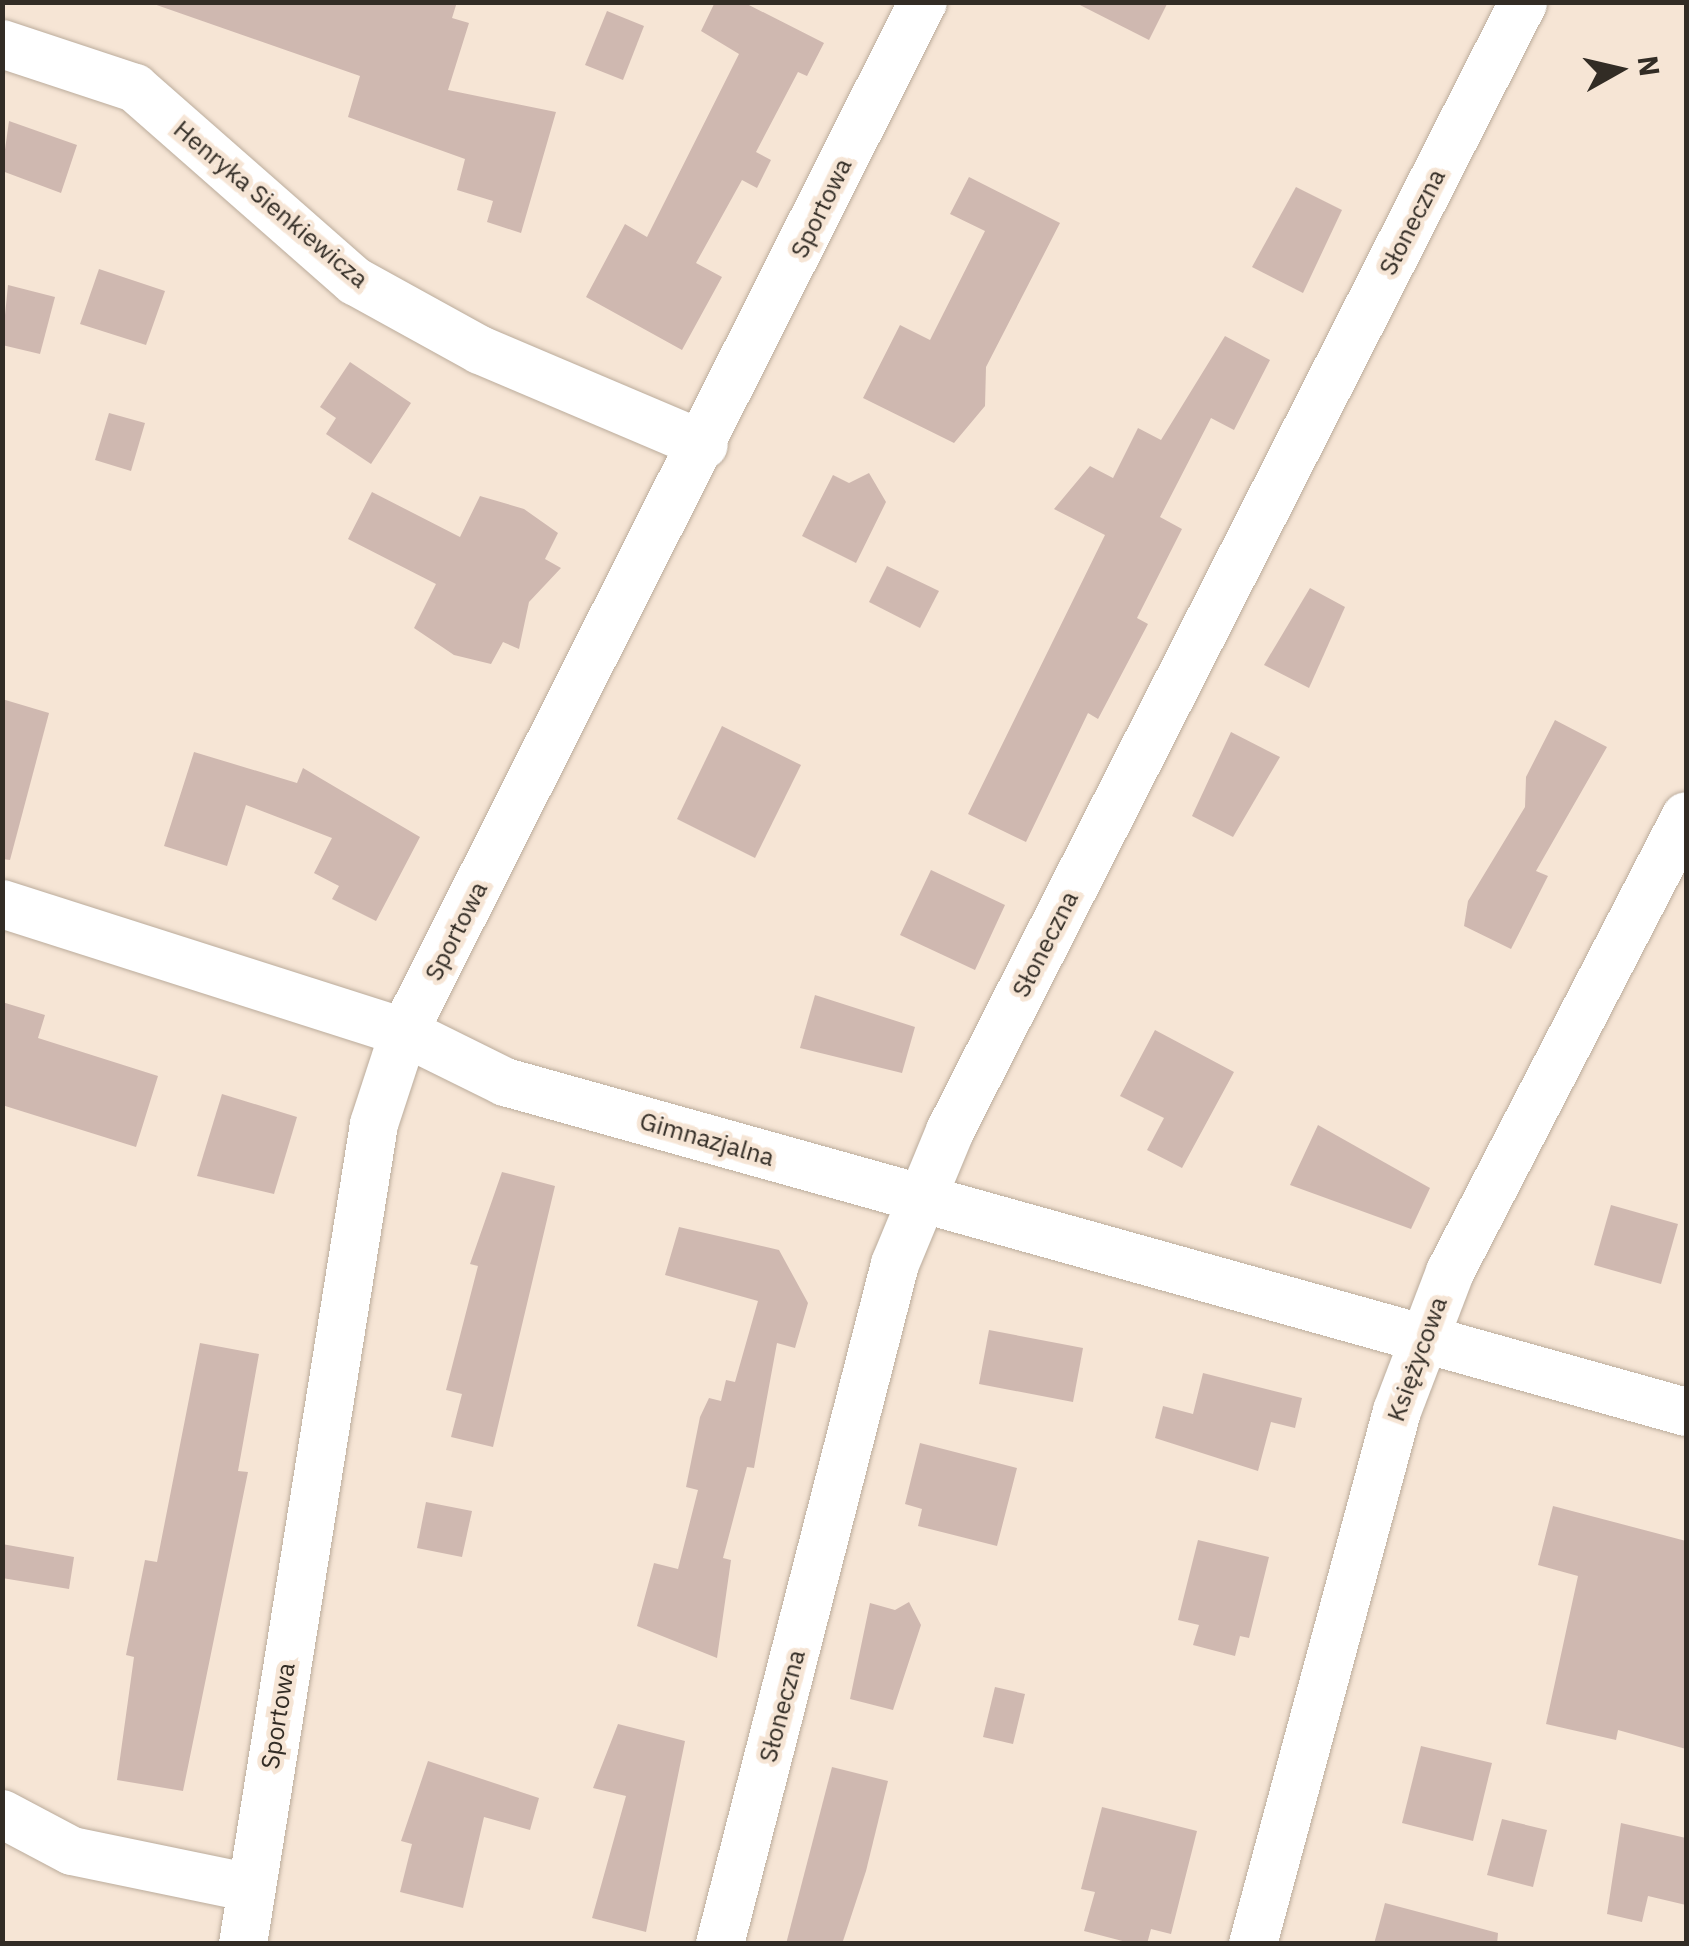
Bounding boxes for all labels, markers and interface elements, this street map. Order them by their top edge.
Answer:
north arrow [1569,20,1669,120]
text: N [1629,53,1669,78]
street label: Henryka Sienkiewicza [168,114,374,294]
street label: Sportowa [784,153,858,263]
street label: Słoneczna [1373,164,1451,280]
street label: Sportowa [418,876,494,986]
street label: Słoneczna [1006,886,1084,1002]
street label: Gimnazjalna [636,1105,778,1173]
street label: Księżycowa [1381,1293,1453,1425]
street label: Słoneczna [753,1647,811,1765]
street label: Sportowa [255,1661,301,1771]

